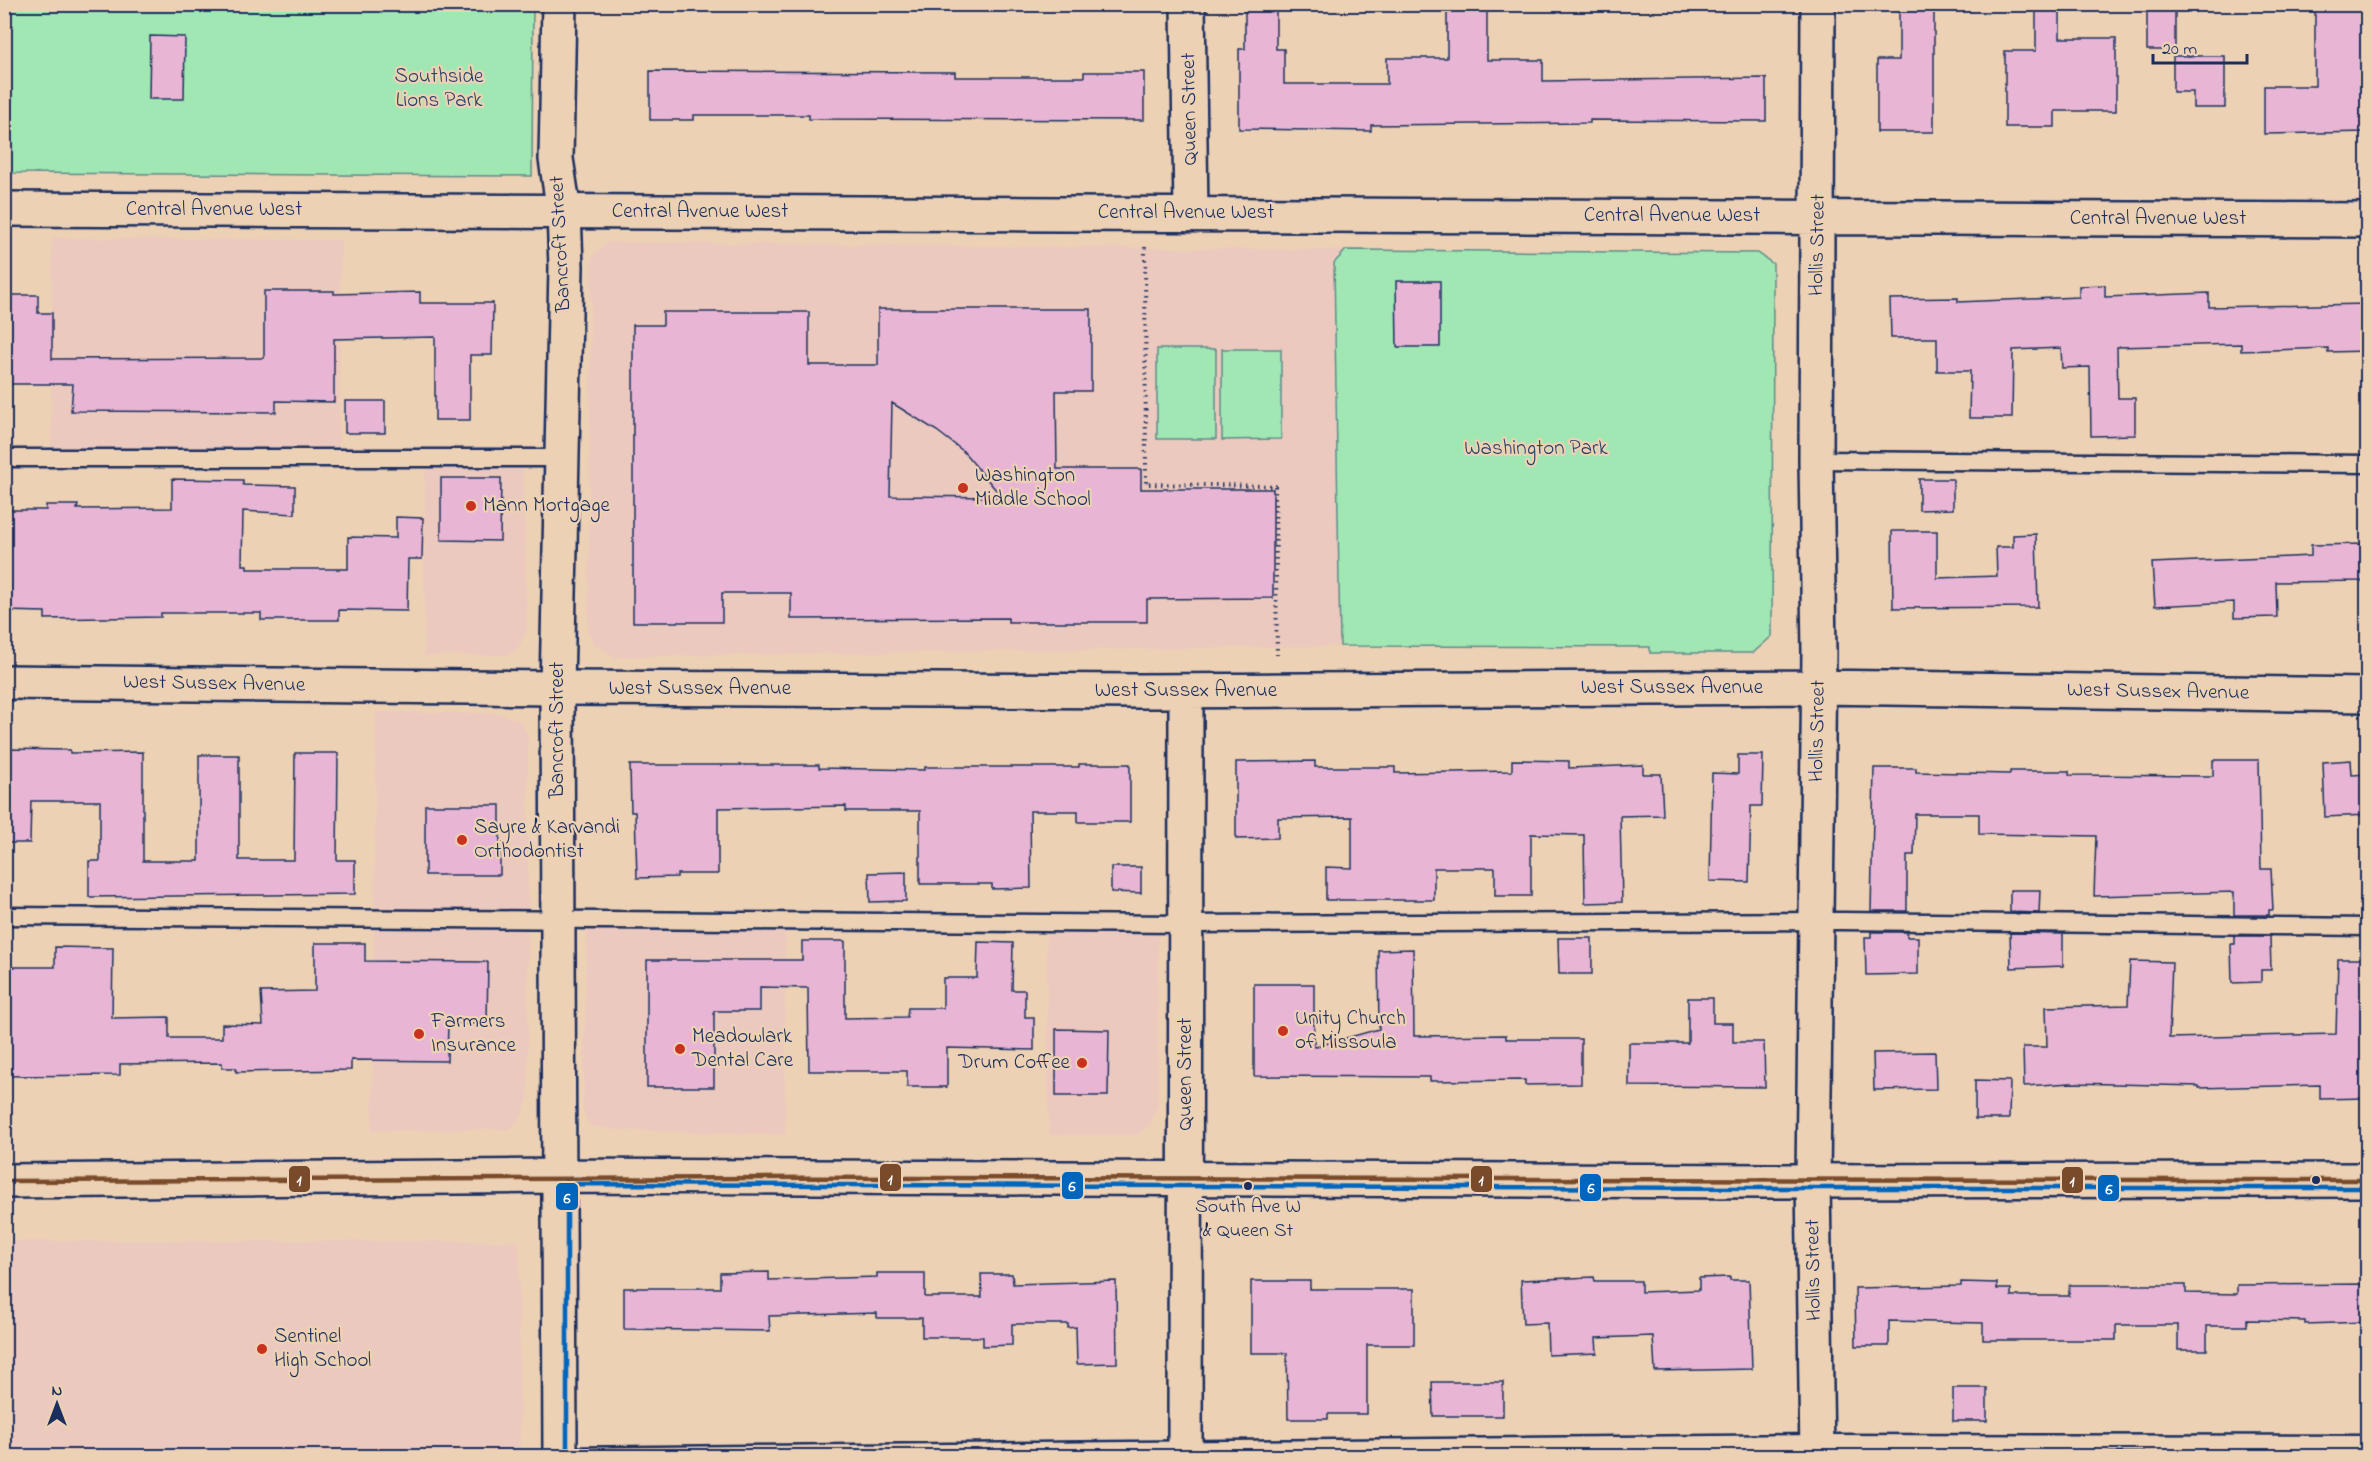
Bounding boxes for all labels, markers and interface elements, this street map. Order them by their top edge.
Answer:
scale bar [2153,27,2248,65]
text: 20 m [2162,37,2197,63]
street label: Queen Street [1174,52,1206,166]
park label: Southside Lions Park [394,62,484,116]
street label: Bancroft Street [542,175,580,314]
street label: Hollis Street [1802,194,1834,296]
street label: Central Avenue West [126,195,302,225]
street label: Central Avenue West [612,197,788,227]
street label: Central Avenue West [1098,198,1274,228]
street label: Central Avenue West [1584,201,1760,231]
street label: Central Avenue West [2070,204,2246,234]
park label: Washington Park [1464,434,1608,466]
place label: Washington Middle School [975,461,1091,515]
marker: Washington Middle School [956,481,970,495]
place label: Mann Mortgage [483,491,611,523]
marker: Mann Mortgage [464,499,478,513]
street label: Bancroft Street [543,662,573,799]
street label: West Sussex Avenue [123,667,306,701]
street label: West Sussex Avenue [1581,673,1764,703]
street label: West Sussex Avenue [609,674,792,704]
street label: West Sussex Avenue [2067,675,2250,709]
street label: West Sussex Avenue [1095,676,1278,706]
street label: Hollis Street [1802,680,1834,782]
place label: Sayre & Karvandi Orthodontist [474,813,620,867]
marker: Sayre & Karvandi Orthodontist [455,833,469,847]
place label: Unity Church of Missoula [1295,1004,1406,1058]
place label: Farmers Insurance [430,1007,516,1061]
street label: Queen Street [1171,1018,1201,1130]
place label: Meadowlark Dental Care [691,1022,794,1076]
marker: Unity Church of Missoula [1276,1024,1290,1038]
marker: Farmers Insurance [412,1027,426,1041]
marker: Meadowlark Dental Care [673,1042,687,1056]
place label: Drum Coffee [957,1048,1071,1078]
marker: Drum Coffee [1075,1056,1089,1070]
line badge: 1 [879,1163,902,1192]
line badge: 1 [288,1165,311,1193]
line badge: 1 [1470,1165,1493,1193]
line badge: 1 [2061,1166,2084,1194]
text: 1 [887,1168,893,1192]
text: 1 [296,1169,302,1193]
text: 1 [1478,1169,1484,1193]
text: 1 [2069,1170,2075,1194]
line badge: 6 [1061,1171,1084,1200]
line badge: 6 [1579,1173,1602,1202]
line badge: 6 [2097,1174,2120,1202]
unlabelled marker [2310,1174,2322,1186]
text: 6 [1067,1175,1076,1199]
text: 6 [1586,1177,1595,1201]
text: 6 [2104,1178,2113,1202]
marker: South Ave W & Queen St [1242,1180,1254,1192]
line badge: 6 [555,1182,579,1211]
text: 6 [562,1187,571,1211]
place label: South Ave W & Queen St [1195,1193,1301,1246]
street label: Hollis Street [1798,1219,1830,1321]
place label: Sentinel High School [274,1322,371,1378]
marker: Sentinel High School [255,1342,269,1356]
north arrow [27,1374,87,1434]
text: N [52,1379,63,1403]

